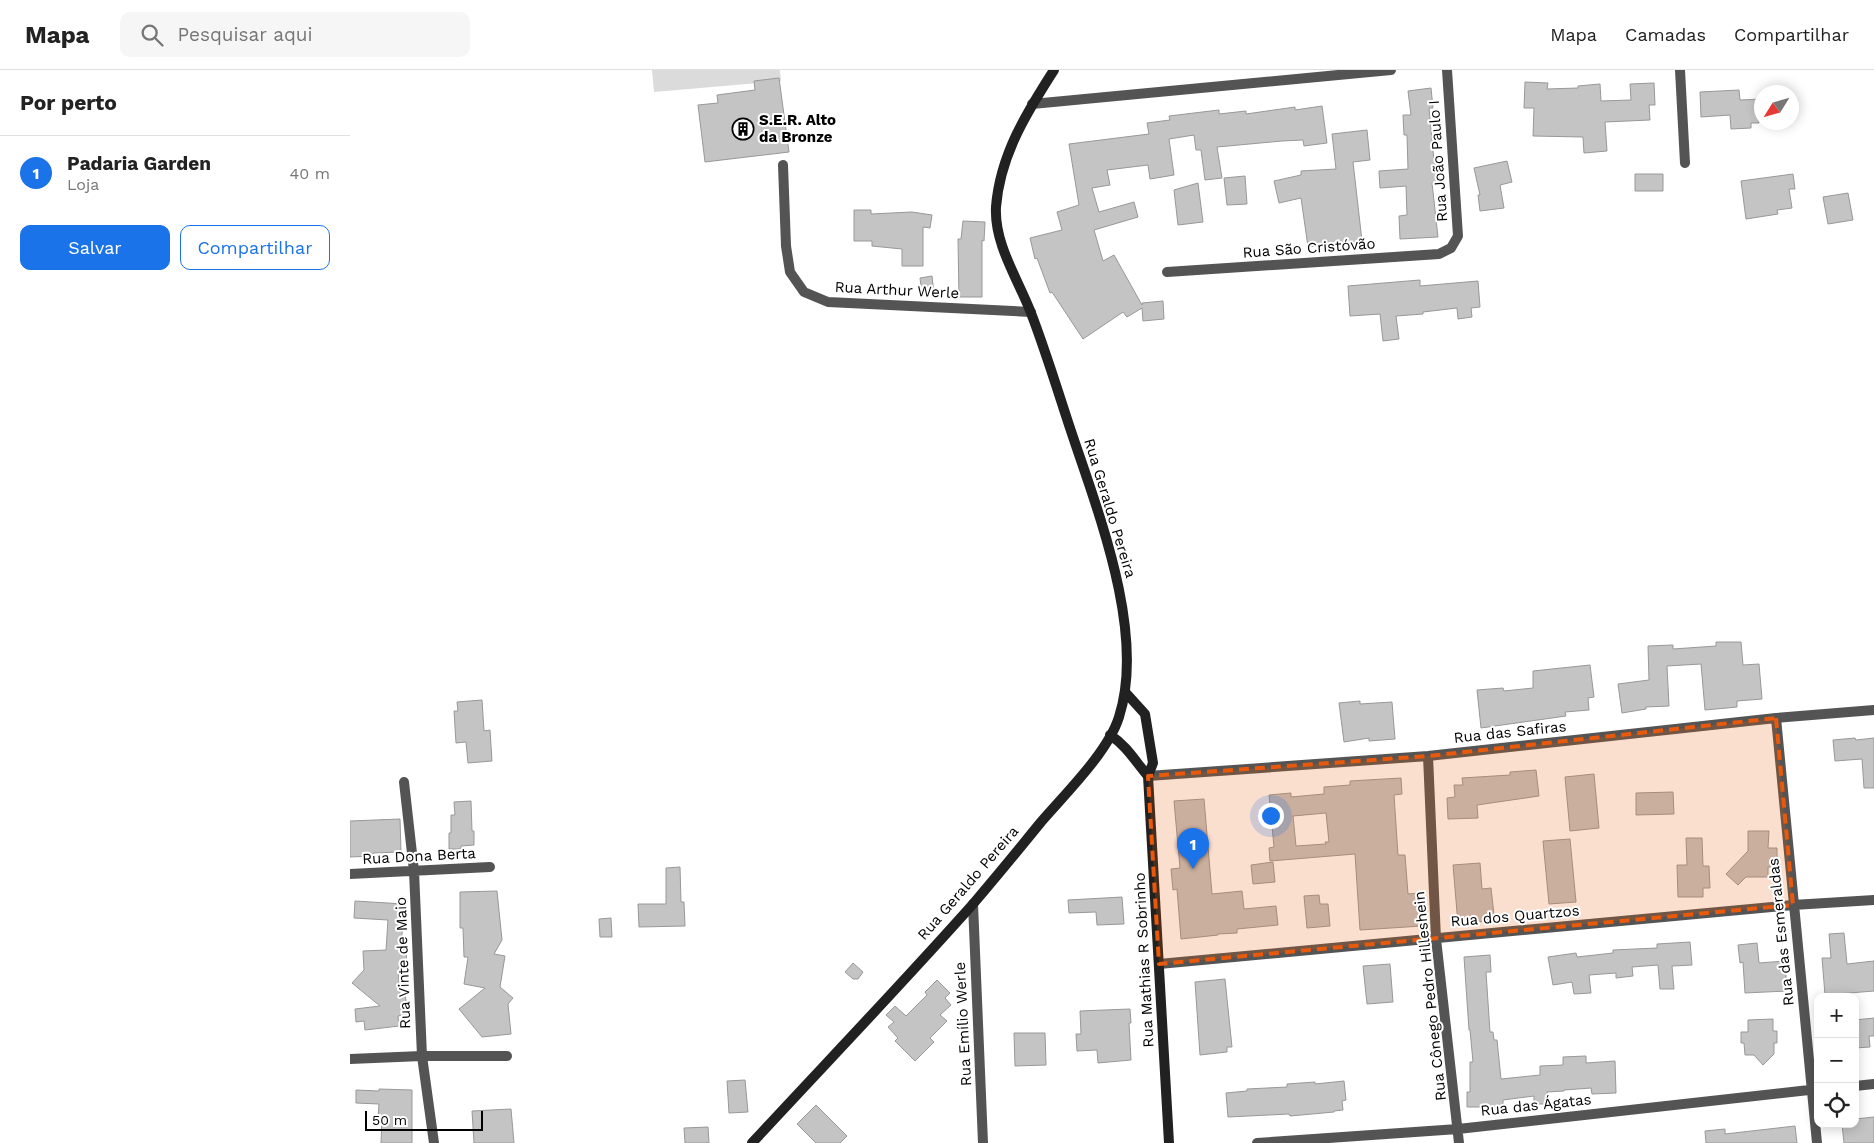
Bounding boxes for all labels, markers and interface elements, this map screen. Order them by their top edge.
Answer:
search box [120,12,470,57]
text: Mapa [25,21,90,49]
icon: search [138,21,166,49]
text: Pesquisar aqui [178,23,313,46]
text: Mapa [1550,24,1597,45]
text: Camadas [1625,24,1706,45]
text: Compartilhar [1734,24,1849,45]
north arrow [1754,85,1799,130]
text: Por perto [20,90,117,115]
street label: Rua João Paulo I [1425,100,1451,222]
place label: S.E.R. Alto da Bronze [759,111,836,146]
building icon: S.E.R. Alto da Bronze [731,117,755,141]
text: Padaria Garden [67,152,211,175]
text: 1 [33,164,39,183]
text: 40 m [290,164,330,183]
text: Loja [67,175,99,194]
button: Salvar [20,225,170,270]
button: Compartilhar [180,225,330,270]
street label: Rua São Cristóvão [1242,234,1376,262]
street label: Rua Arthur Werle [834,278,960,302]
street label: Rua Geraldo Pereira [1080,436,1140,580]
street label: Rua das Safiras [1453,717,1567,747]
your location [1258,803,1284,829]
street label: Rua Geraldo Pereira [914,822,1023,944]
pin: 1 [1177,828,1209,869]
street label: Rua Dona Berta [362,844,477,868]
street label: Rua das Esmeraldas [1764,857,1798,1007]
street label: Rua Mathias R Sobrinho [1130,872,1158,1048]
street label: Rua Cônego Pedro Hilleshein [1410,890,1450,1102]
street label: Rua Vinte de Maio [392,897,414,1029]
street label: Rua dos Quartzos [1450,901,1580,931]
street label: Rua Emílio Werle [951,961,975,1087]
map controls [1814,993,1859,1128]
button: + [1814,993,1859,1038]
button: − [1814,1038,1859,1083]
button: locate [1814,1083,1859,1128]
street label: Rua das Ágatas [1480,1090,1592,1120]
scale bar [365,1108,482,1131]
text: 50 m [372,1112,407,1128]

